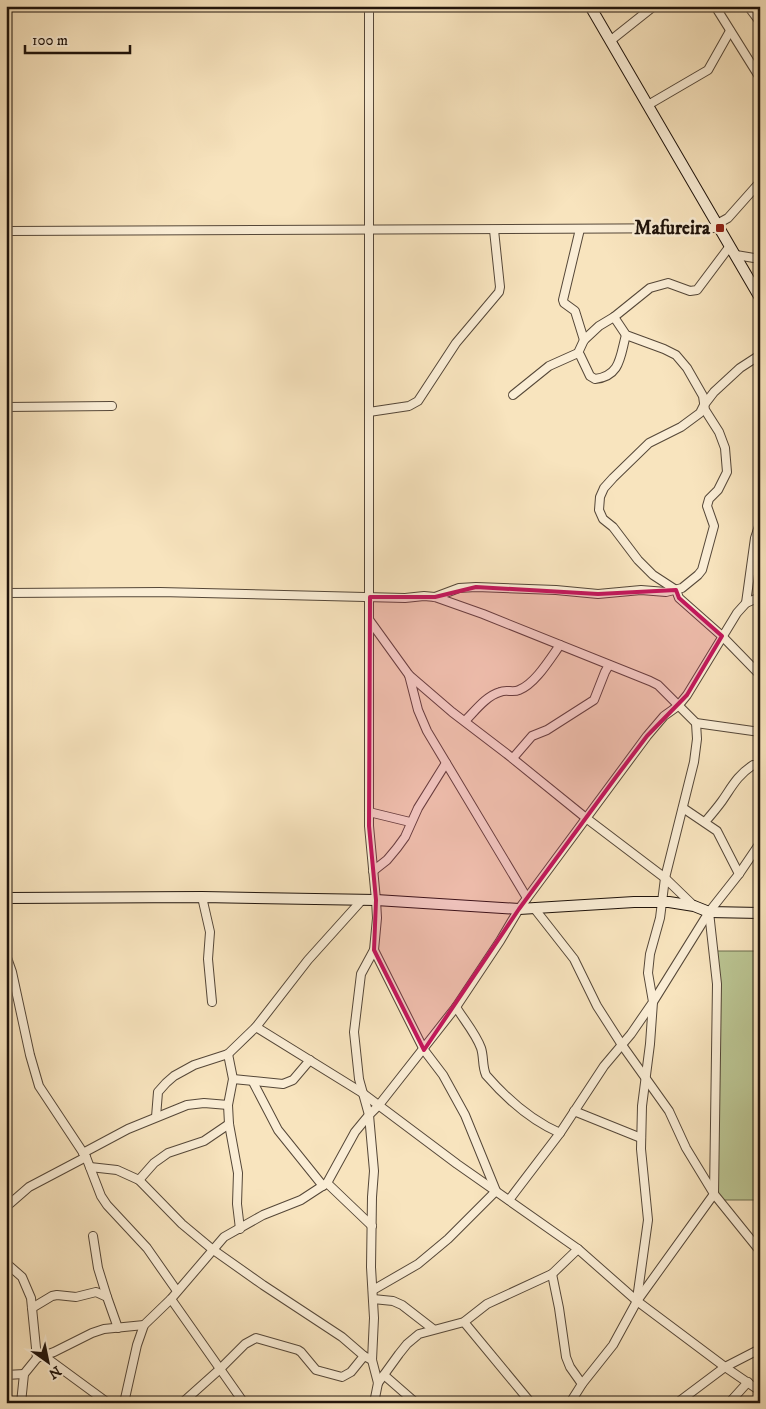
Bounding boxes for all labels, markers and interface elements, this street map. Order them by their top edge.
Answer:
scale bar [25,22,130,54]
text: 100 m [32,31,68,50]
place label: Mafureira [634,217,711,240]
marker: Mafureira [714,222,726,234]
north arrow [22,1336,72,1386]
text: N [44,1361,64,1383]

